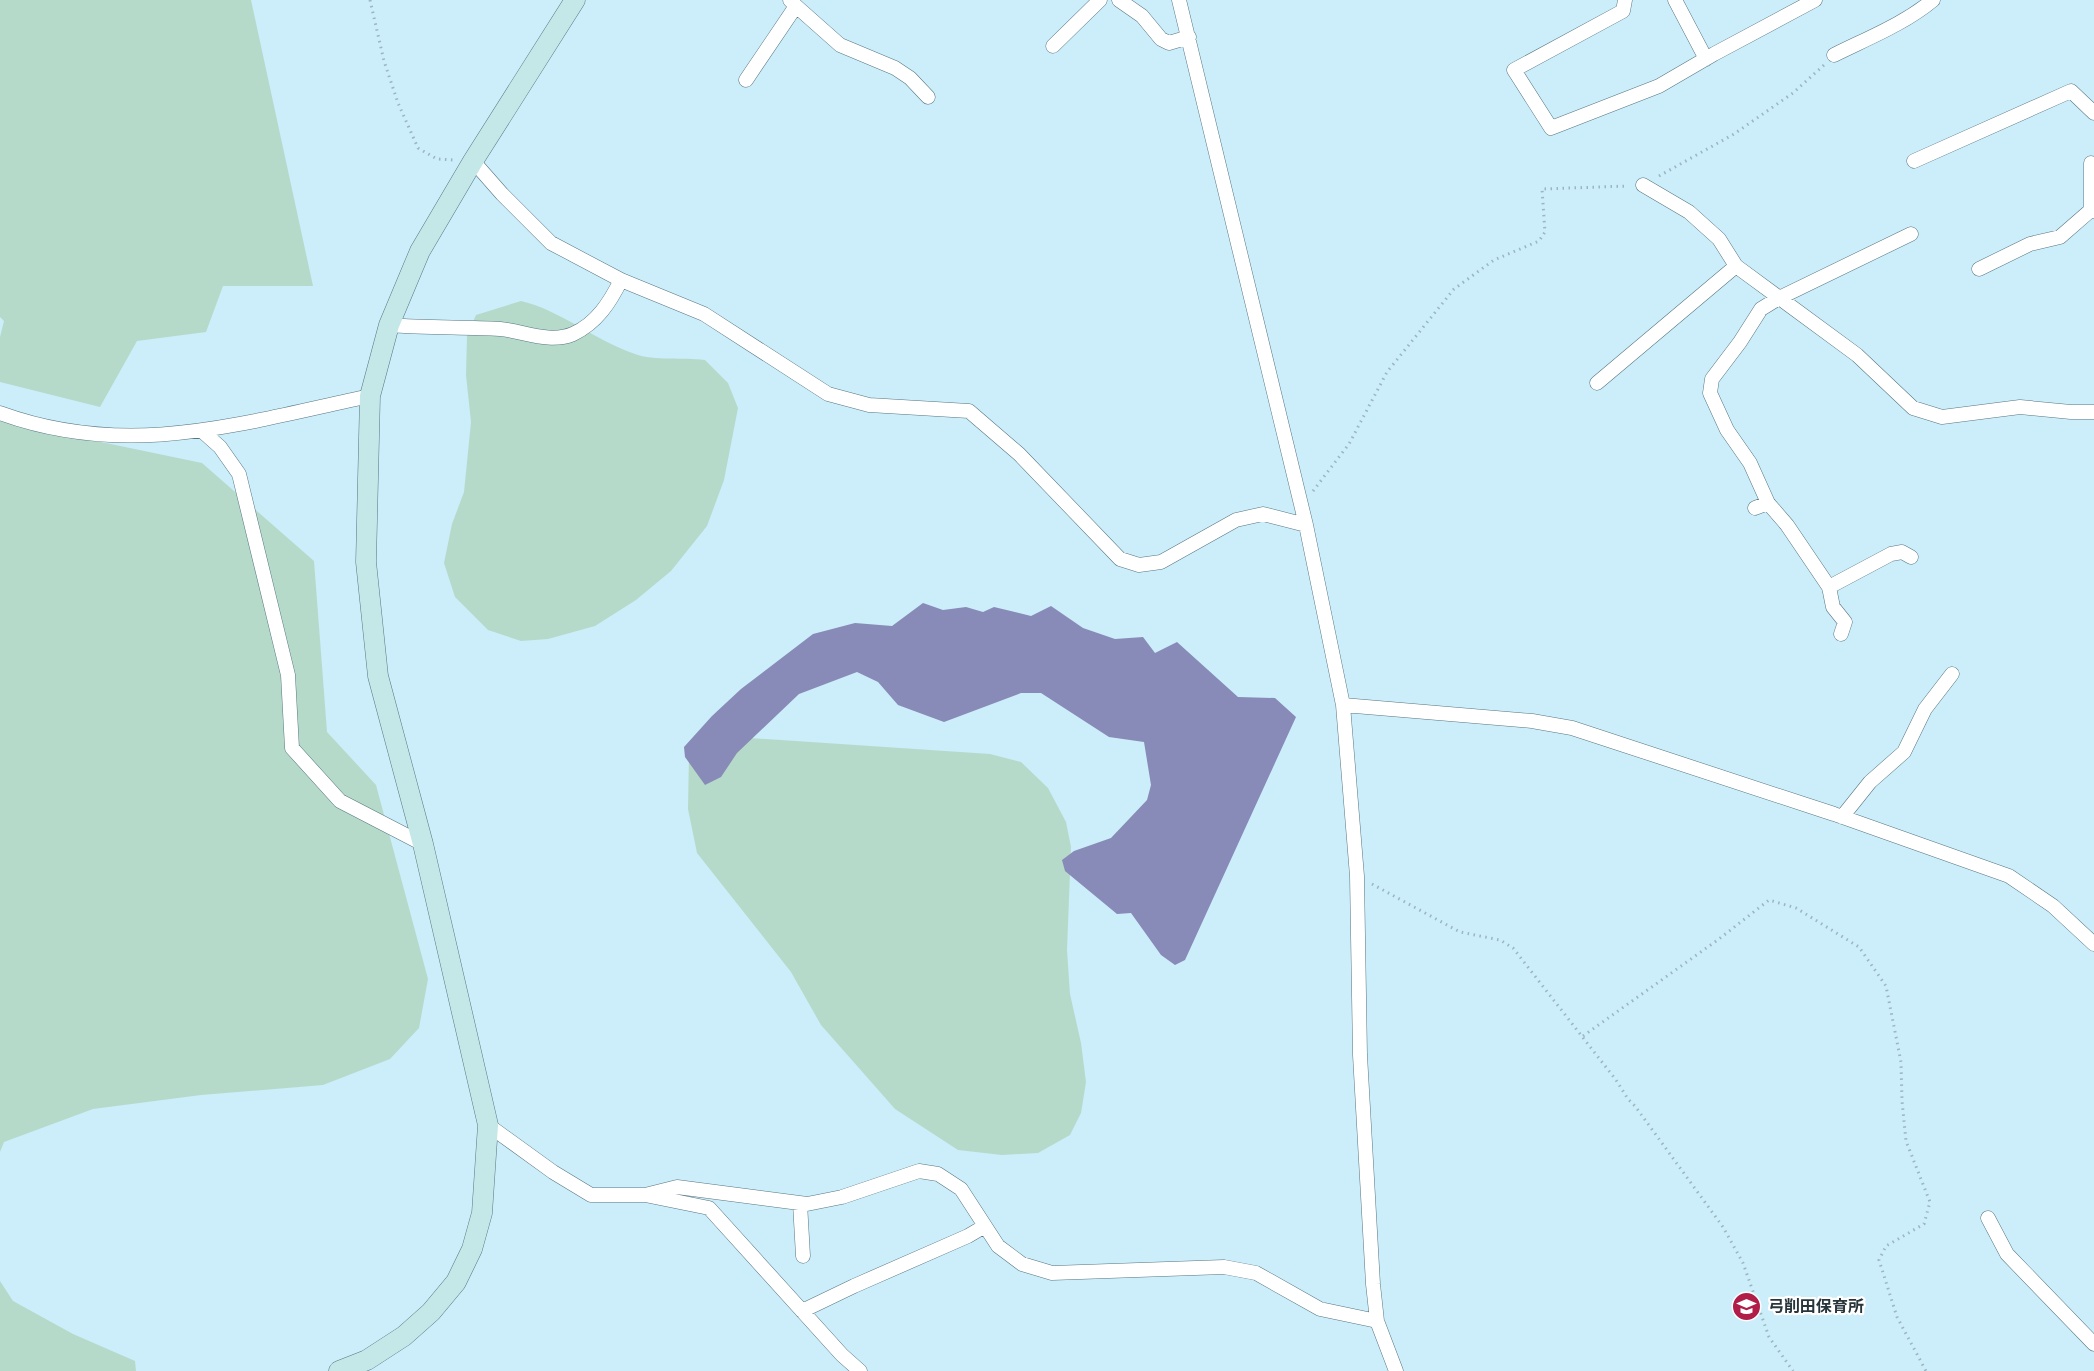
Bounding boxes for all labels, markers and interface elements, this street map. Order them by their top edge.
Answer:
school or university icon: 弓削田保育所 [1731,1290,1763,1322]
place label: 弓削田保育所 [1768,1297,1864,1316]

